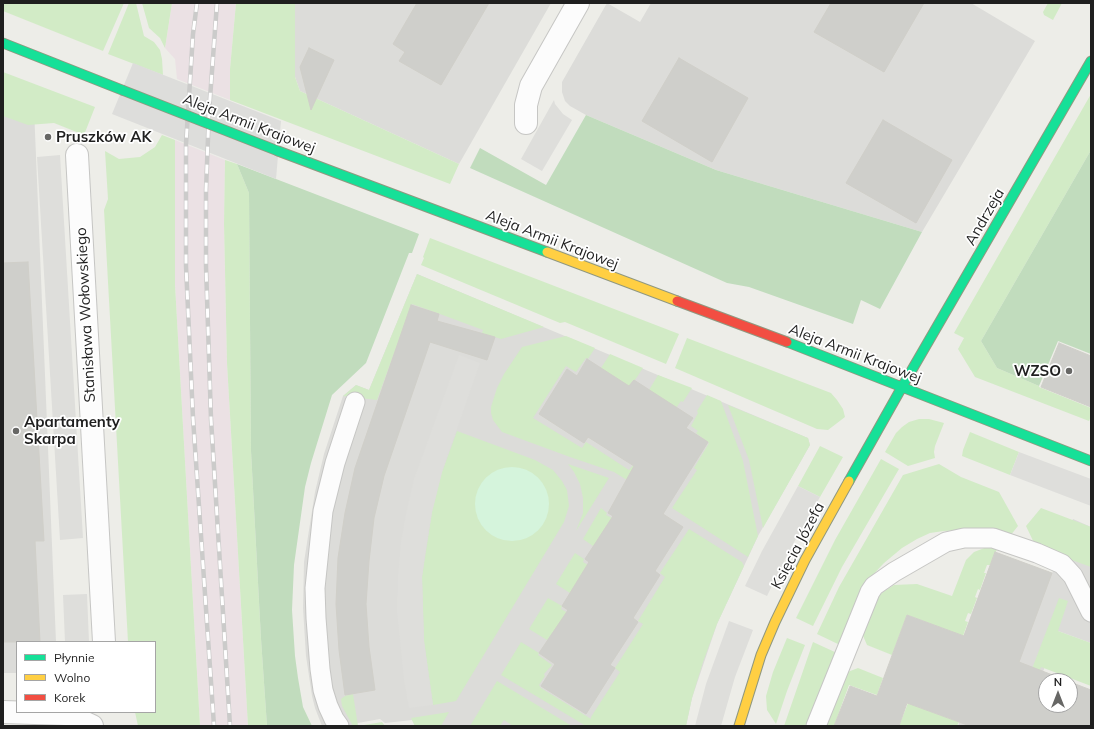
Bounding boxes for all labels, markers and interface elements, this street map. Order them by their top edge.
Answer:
street label: Aleja Armii Krajowej [180,90,318,158]
place label: Pruszków AK [56,128,151,146]
marker: Pruszków AK [43,132,53,142]
street label: Andrzeja [962,185,1008,249]
street label: Aleja Armii Krajowej [483,206,621,274]
street label: Stanisława Wołowskiego [72,227,100,403]
street label: Aleja Armii Krajowej [786,320,924,388]
place label: WZSO [1014,362,1061,380]
marker: WZSO [1064,366,1074,376]
place label: Apartamenty Skarpa [24,413,120,448]
marker: Apartamenty Skarpa [11,426,21,436]
street label: Księcia Józefa [768,500,828,592]
legend [16,641,156,713]
text: Płynnie [54,650,95,665]
text: Wolno [54,670,90,685]
north arrow [1038,673,1078,713]
text: N [1054,675,1062,689]
text: Korek [54,690,85,705]

